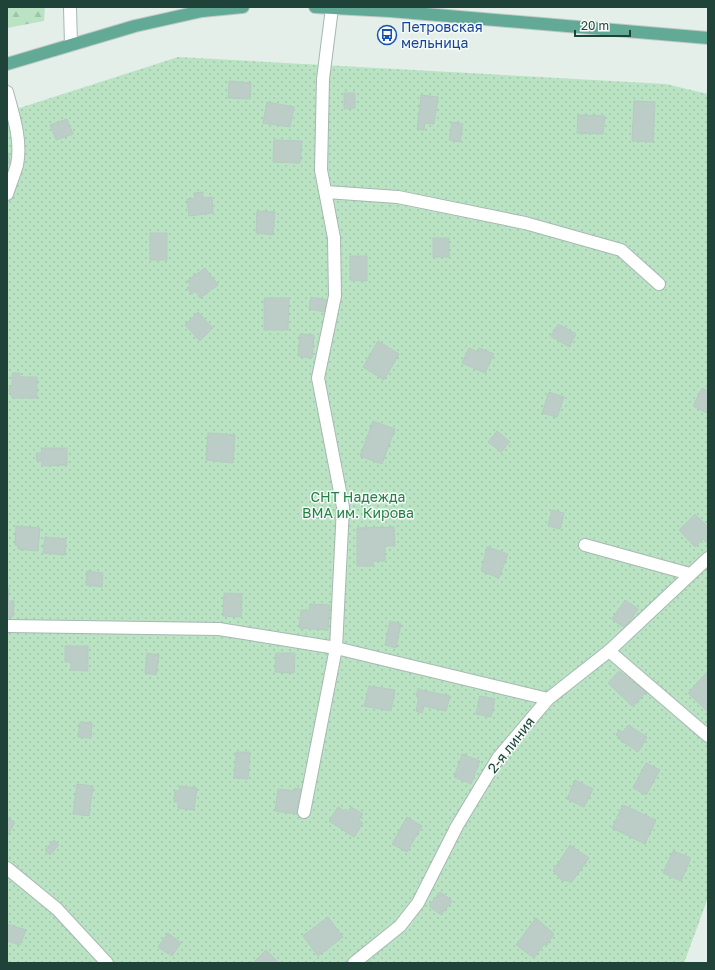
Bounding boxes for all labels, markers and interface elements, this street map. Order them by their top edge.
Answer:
scale bar [575,12,630,38]
place label: Петровская мельница [401,18,483,51]
text: 20 m [581,18,609,33]
bus stop icon: Петровская мельница [376,24,398,46]
park label: СНТ Надежда ВМА им. Кирова [302,488,414,521]
street label: 2-я линия [483,713,538,776]

